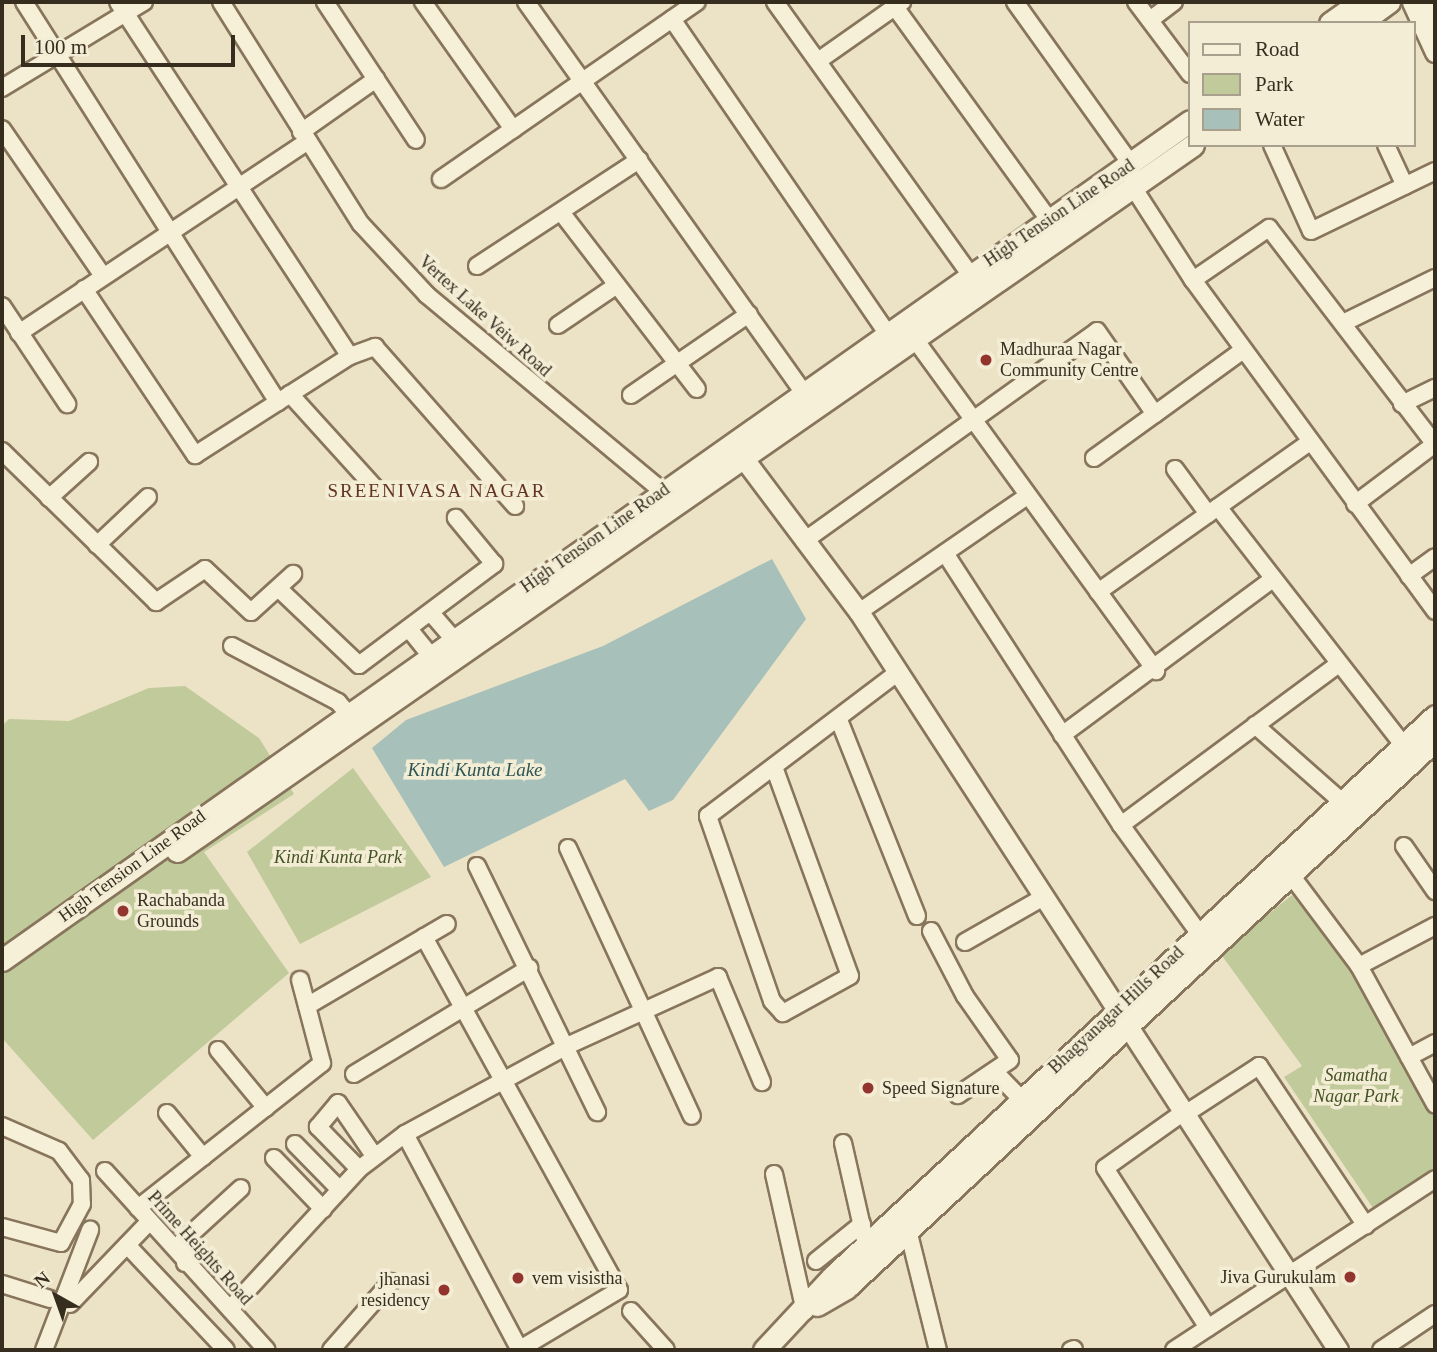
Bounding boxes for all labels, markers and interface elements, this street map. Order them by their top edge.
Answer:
scale bar [24,21,238,65]
legend [1188,21,1416,147]
text: 100 m [34,35,87,59]
text: Road [1255,37,1299,61]
text: Park [1255,72,1294,96]
text: Water [1255,107,1305,131]
street label: High Tension Line Road [980,154,1138,272]
street label: Vertex Lake Veiw Road [414,251,556,381]
place label: Madhuraa Nagar Community Centre [1000,339,1138,382]
marker: Madhuraa Nagar Community Centre [978,352,994,368]
street label: High Tension Line Road [516,478,674,598]
district label: SREENIVASA NAGAR [329,480,545,502]
water label: Kindi Kunta Lake [407,759,543,781]
street label: High Tension Line Road [54,805,210,927]
park label: Kindi Kunta Park [274,846,402,868]
place label: Rachabanda Grounds [137,890,225,932]
marker: Rachabanda Grounds [115,903,131,919]
street label: Bhagyanagar Hills Road [1044,942,1188,1078]
park label: Samatha Nagar Park [1313,1065,1399,1108]
place label: Speed Signature [882,1077,999,1099]
marker: Speed Signature [860,1080,876,1096]
street label: Prime Heights Road [143,1187,257,1309]
north arrow [21,1261,91,1331]
place label: Jiva Gurukulam [1221,1266,1336,1288]
text: N [30,1267,54,1292]
place label: vem visistha [532,1267,622,1289]
place label: jhanasi residency [361,1269,430,1312]
marker: Jiva Gurukulam [1342,1269,1358,1285]
marker: vem visistha [510,1270,526,1286]
marker: jhanasi residency [436,1282,452,1298]

